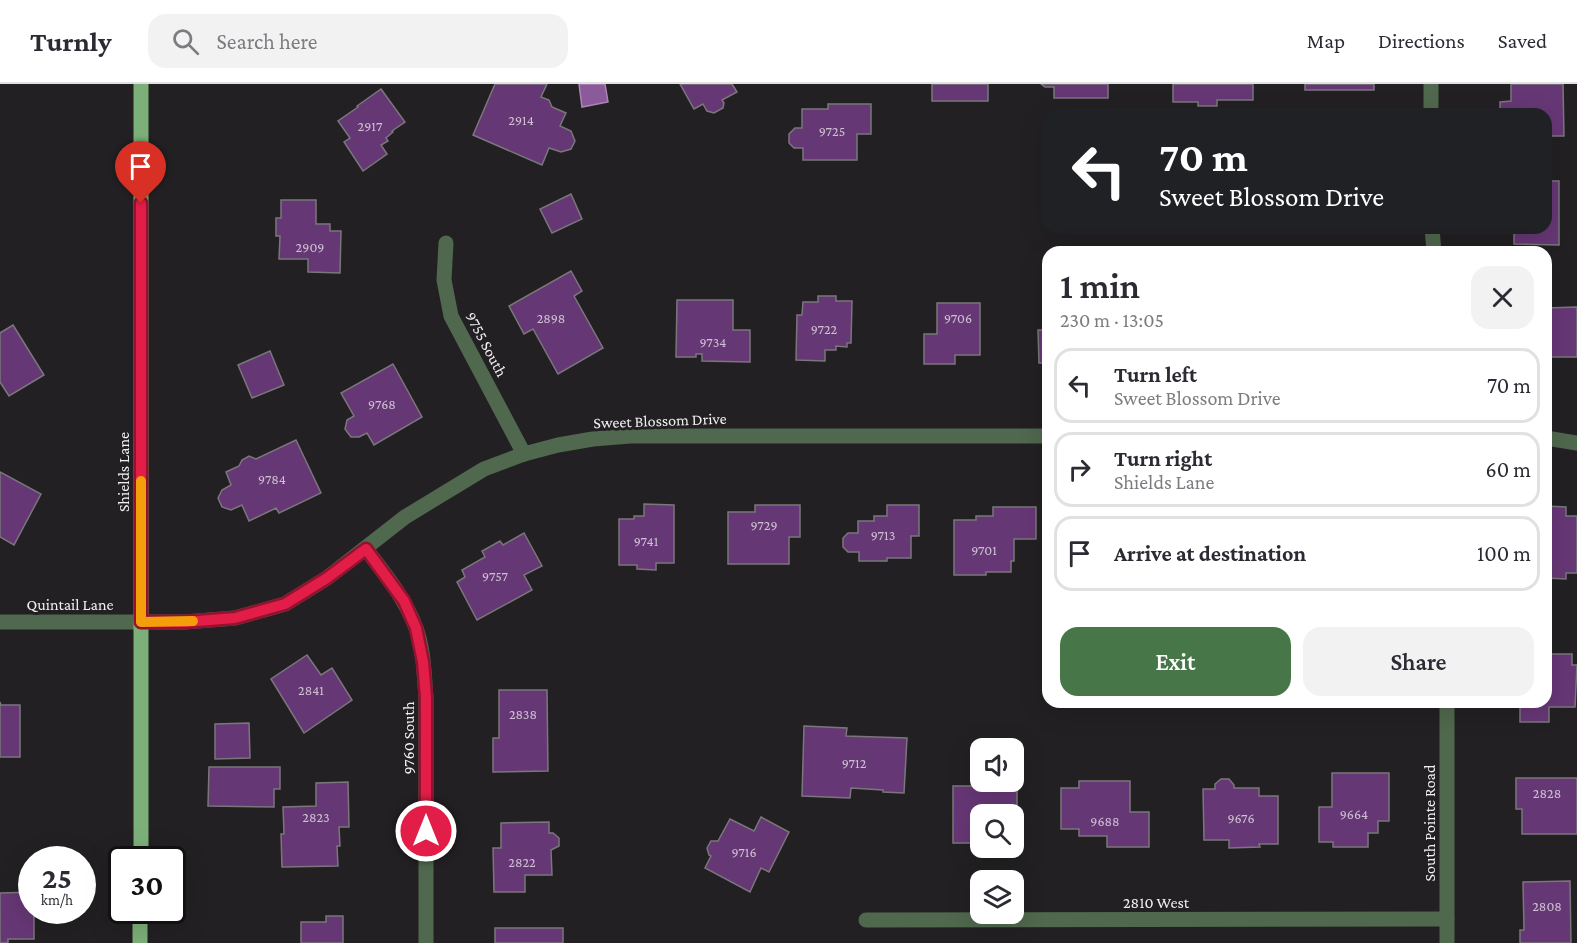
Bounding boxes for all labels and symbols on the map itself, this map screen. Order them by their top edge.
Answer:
house number: 2914 [508,112,534,128]
house number: 2917 [358,118,383,134]
house number: 9725 [819,123,845,139]
pin [115,141,166,203]
house number: 2909 [296,239,324,255]
street label: 9755 South [462,309,511,380]
house number: 2898 [537,310,565,326]
house number: 9706 [944,310,972,326]
house number: 9722 [811,321,838,337]
house number: 9734 [700,334,726,350]
house number: 9768 [368,396,396,412]
street label: Sweet Blossom Drive [593,410,727,431]
street label: Shields Lane [115,432,132,512]
house number: 9784 [258,471,286,487]
house number: 9729 [750,517,778,533]
house number: 9713 [871,527,895,543]
house number: 9741 [634,533,659,549]
house number: 9701 [971,542,997,558]
house number: 9757 [482,568,508,584]
street label: Quintail Lane [26,596,114,613]
house number: 2841 [298,682,324,698]
street label: 9760 South [400,701,417,775]
house number: 2838 [509,706,537,722]
house number: 9712 [842,755,867,771]
street label: South Pointe Road [1421,764,1438,881]
house number: 2828 [1533,785,1561,801]
position arrow [394,799,458,863]
house number: 9664 [1340,806,1368,822]
house number: 2823 [302,809,330,825]
house number: 9676 [1227,810,1255,826]
house number: 9688 [1090,813,1120,829]
house number: 9716 [731,844,757,860]
speed limit sign: 30 [108,846,186,924]
house number: 2822 [508,854,536,870]
street label: 2810 West [1123,894,1190,911]
house number: 2808 [1532,898,1562,914]

